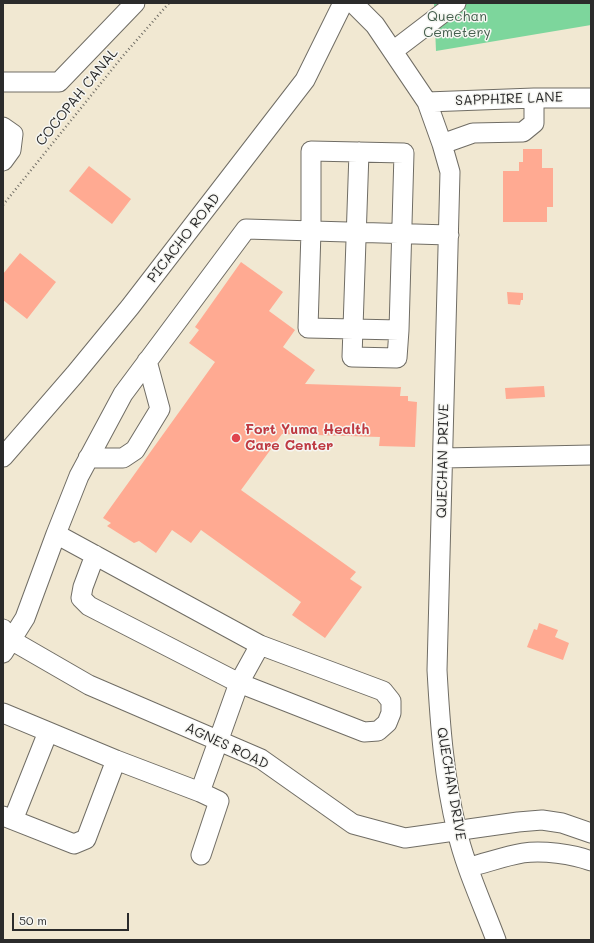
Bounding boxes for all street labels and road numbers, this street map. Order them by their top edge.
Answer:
street label: COCOPAH CANAL [32,45,122,149]
street label: SAPPHIRE LANE [455,89,563,109]
street label: PICACHO ROAD [144,190,224,286]
street label: QUECHAN DRIVE [434,404,452,518]
street label: AGNES ROAD [183,719,271,773]
street label: QUECHAN DRIVE [433,726,469,842]

